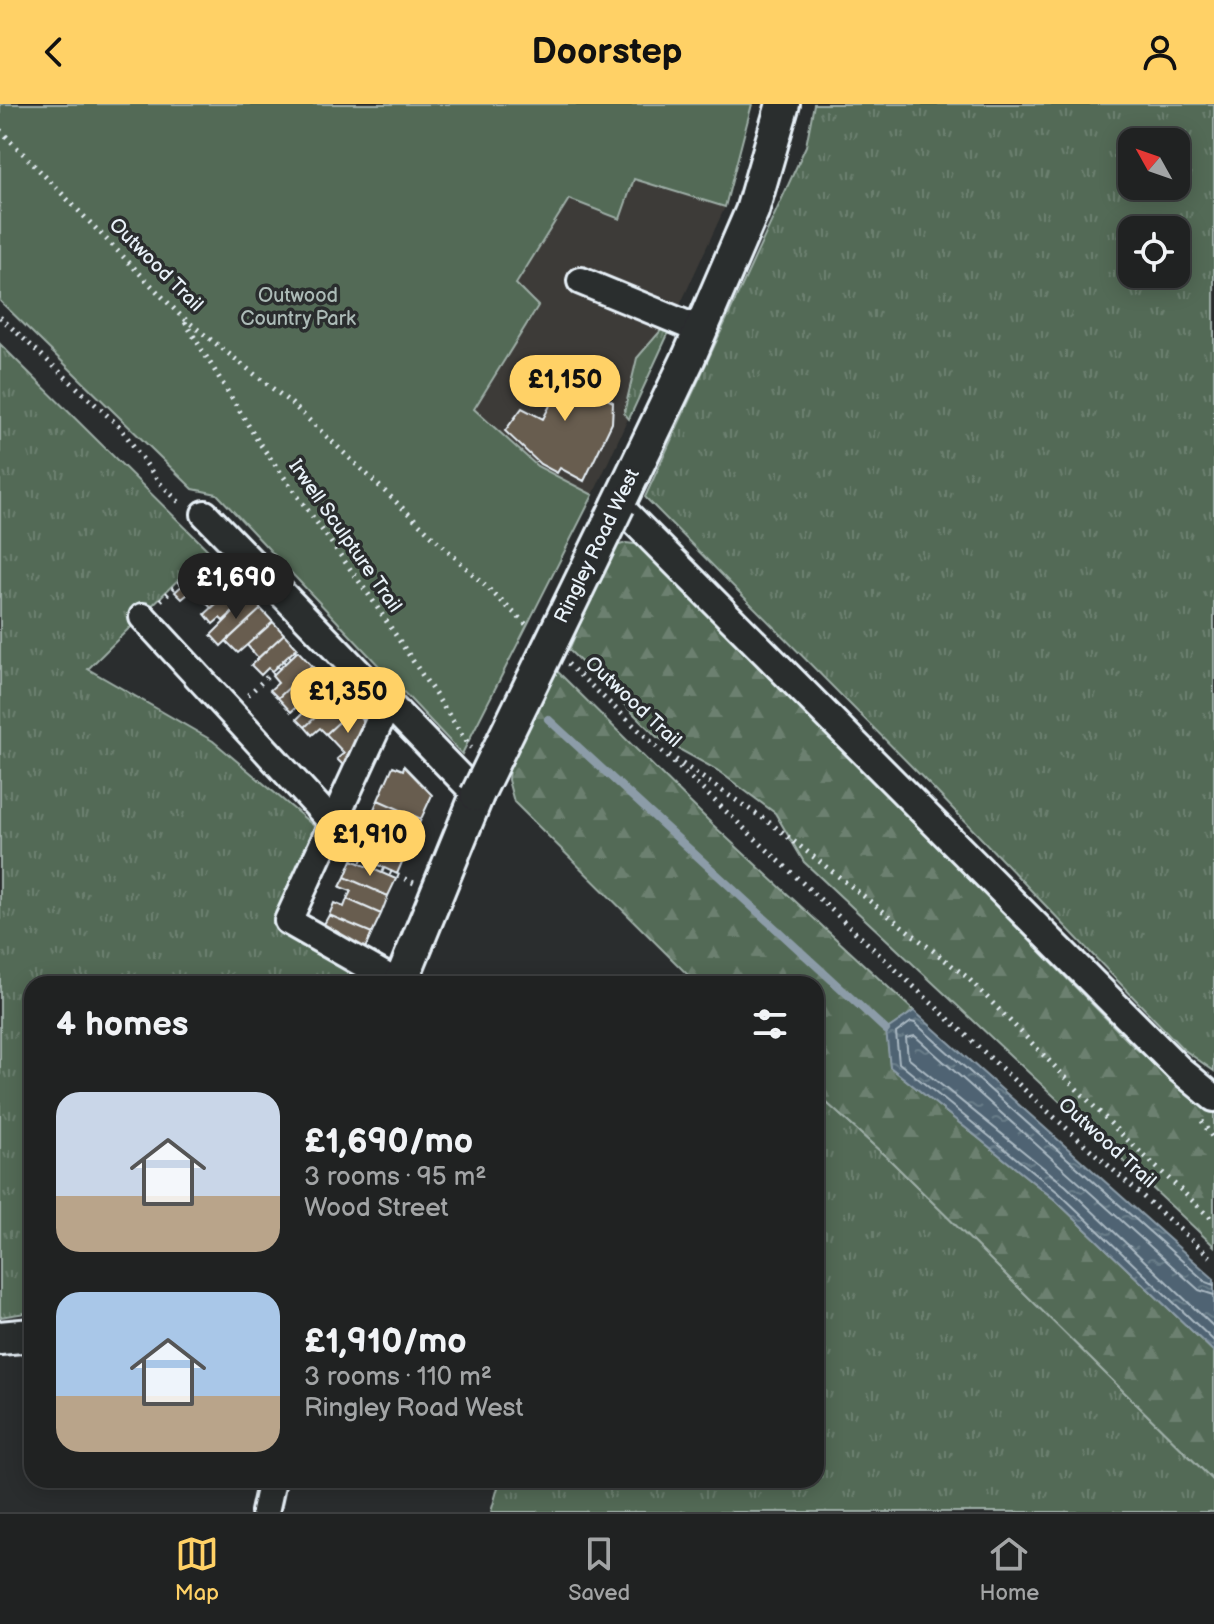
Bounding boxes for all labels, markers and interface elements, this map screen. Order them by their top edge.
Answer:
icon: back [32,30,76,74]
icon: person [1138,30,1182,74]
text: Doorstep [531,31,683,74]
north arrow [1118,128,1190,200]
map controls [1118,128,1190,288]
street label: Outwood Trail [104,213,208,317]
button: locate [1118,216,1190,288]
park label: Outwood Country Park [240,284,356,331]
pin: £1,150 [500,355,630,423]
text: £1,150 [527,365,603,396]
street label: Irwell Sculpture Trail [283,455,407,617]
street label: Ringley Road West [549,465,645,627]
pin: £1,690 [171,553,301,621]
text: £1,690 [196,563,276,594]
street label: Outwood Trail [580,651,686,753]
pin: £1,350 [283,667,413,735]
text: £1,350 [308,677,388,708]
pin: £1,910 [305,810,435,878]
text: £1,910 [332,820,408,851]
icon: filters [748,1002,792,1046]
text: 4 homes [56,1004,188,1045]
street label: Outwood Trail [1053,1093,1161,1193]
text: £1,690/mo [304,1121,473,1162]
icon: home [120,1124,216,1220]
text: 3 rooms · 95 m² [304,1162,486,1193]
text: Wood Street [304,1193,449,1224]
text: £1,910/mo [304,1321,467,1362]
icon: home [120,1324,216,1420]
text: 3 rooms · 110 m² [304,1362,492,1393]
text: Ringley Road West [304,1393,523,1424]
tab: Map [175,1532,219,1607]
tab: Saved [568,1532,630,1607]
tab: Home [979,1532,1039,1607]

